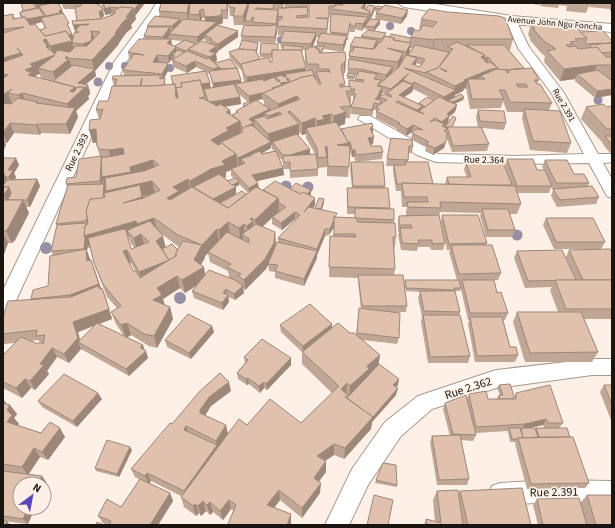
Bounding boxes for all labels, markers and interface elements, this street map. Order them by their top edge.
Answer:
street label: Avenue John Ngu Foncha [507,13,603,34]
street label: Rue 2.391 [549,86,578,124]
street label: Rue 2.393 [62,131,92,174]
street label: Rue 2.364 [464,153,504,167]
street label: Rue 2.362 [442,373,494,404]
north arrow [12,476,52,516]
text: N [30,480,44,496]
street label: Rue 2.391 [530,484,578,501]

